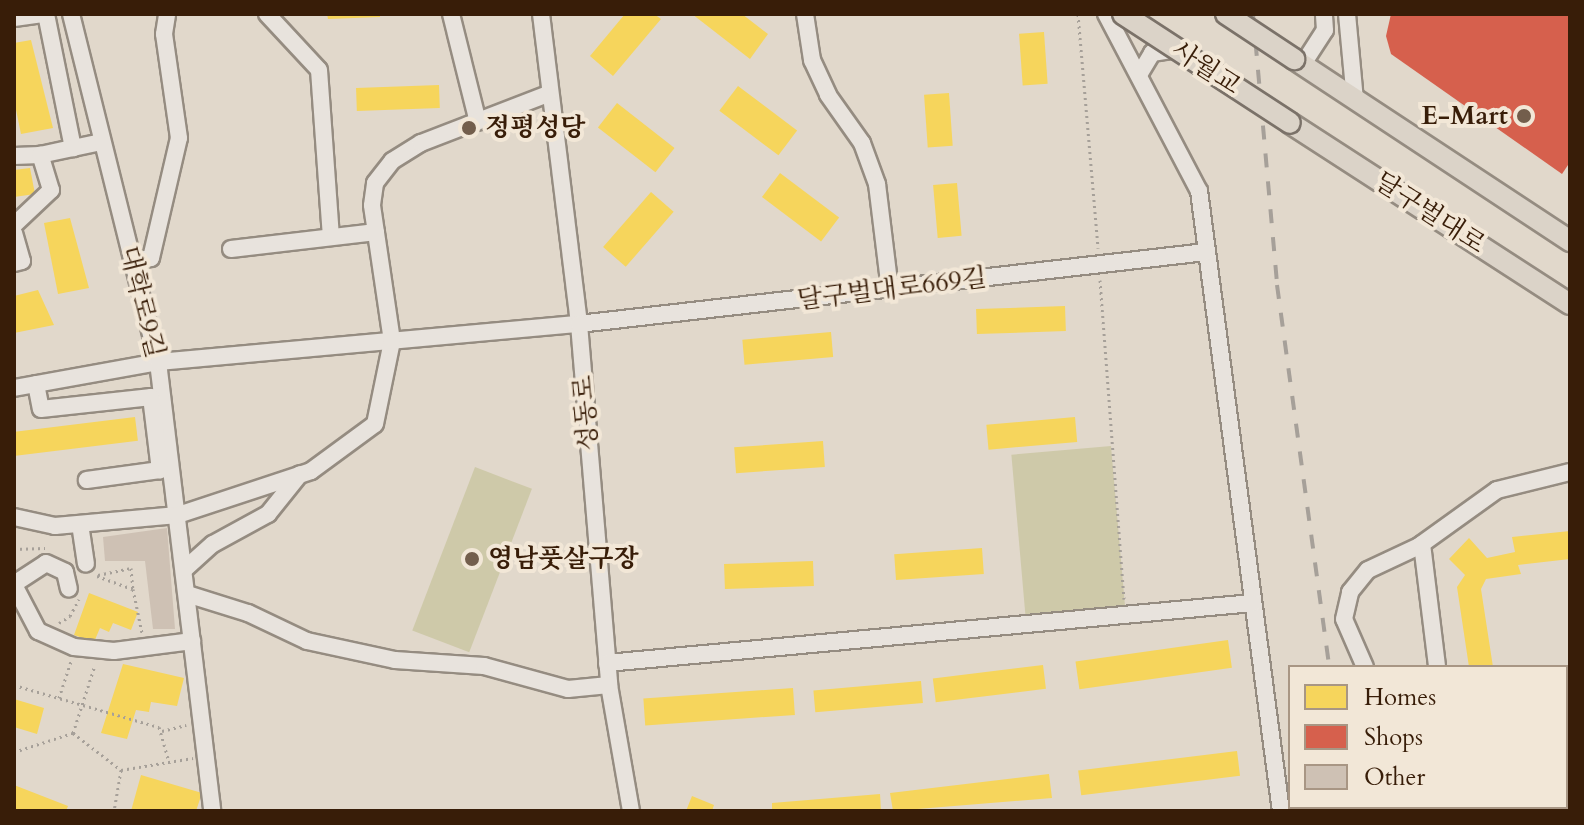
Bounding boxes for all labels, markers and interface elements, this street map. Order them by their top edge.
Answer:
street label: 사월교 [1166,34,1246,102]
place label: E-Mart [1421,100,1508,132]
marker: E-Mart [1515,107,1533,125]
place label: 정평성당 [485,112,585,144]
marker: 정평성당 [460,119,478,137]
street label: 달구벌대로 [1369,166,1491,260]
street label: 대학로9길 [113,243,171,361]
street label: 달구벌대로669길 [795,262,989,316]
street label: 성동로 [567,374,605,452]
place label: 영남풋살구장 [488,543,639,575]
marker: 영남풋살구장 [463,550,481,568]
legend [1288,665,1568,809]
text: Homes [1364,681,1436,714]
text: Shops [1364,721,1423,754]
text: Other [1364,761,1425,794]

